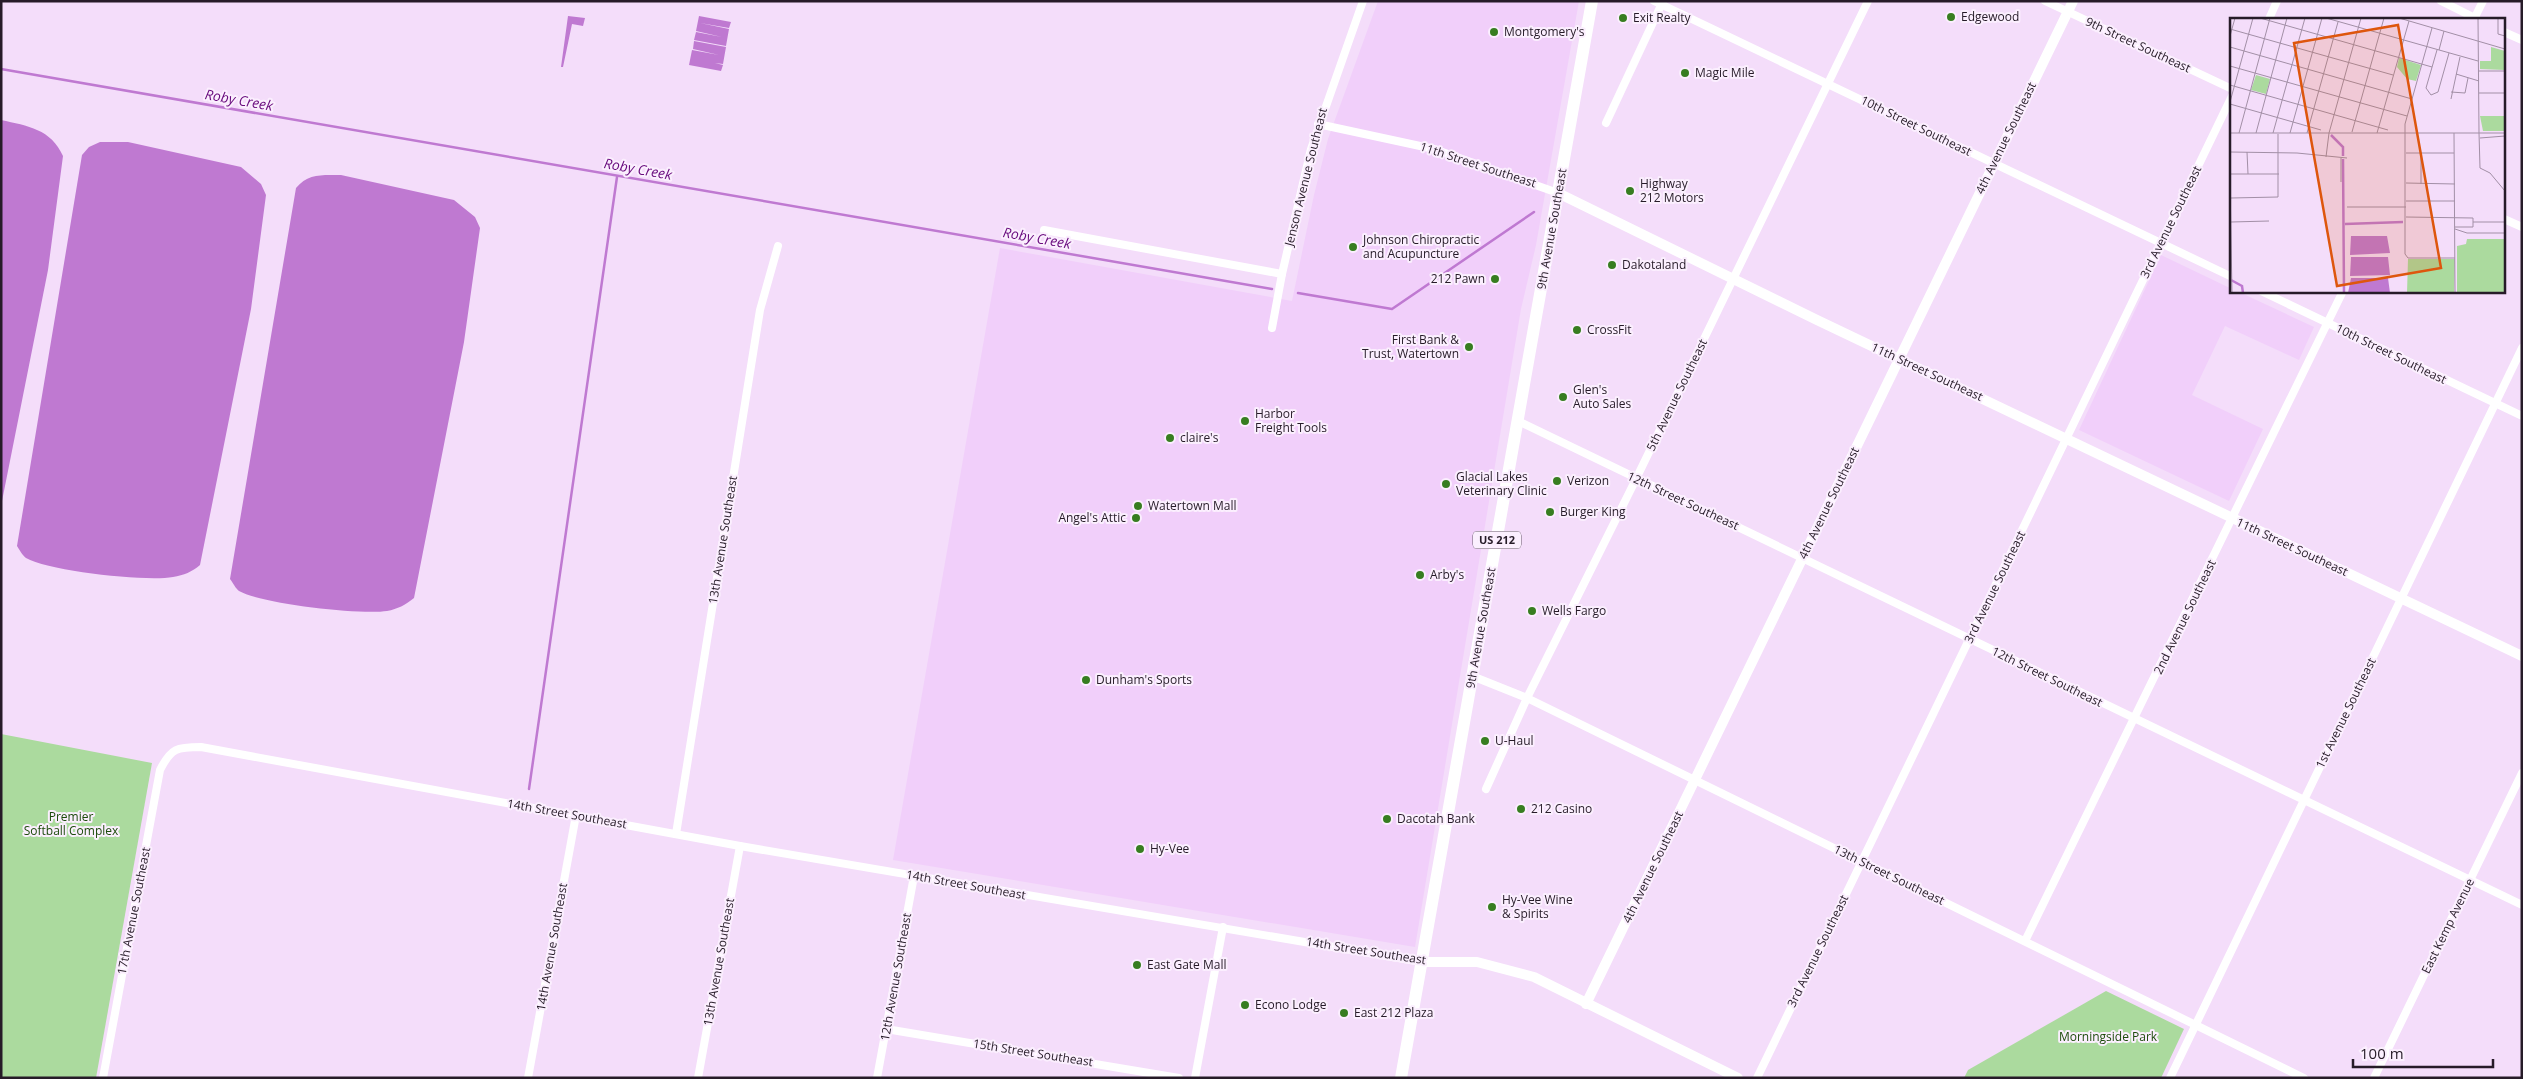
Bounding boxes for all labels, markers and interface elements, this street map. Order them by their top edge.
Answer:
place label: Edgewood [1961,8,2019,25]
place label: Exit Realty [1633,9,1691,26]
marker: Edgewood [1945,11,1957,23]
marker: Exit Realty [1617,12,1629,24]
street label: 9th Street Southeast [2083,13,2194,76]
inset map [2230,18,2506,292]
place label: Montgomery's [1504,23,1585,40]
marker: Montgomery's [1488,26,1500,38]
place label: Magic Mile [1695,64,1755,81]
marker: Magic Mile [1679,67,1691,79]
street label: 4th Avenue Southeast [1971,79,2040,197]
water label: Roby Creek [204,84,276,115]
street label: 10th Street Southeast [1858,91,1974,160]
street label: Jenson Avenue Southeast [1280,106,1331,249]
street label: 11th Street Southeast [1418,138,1538,191]
water label: Roby Creek [603,153,675,184]
street label: 3rd Avenue Southeast [2136,163,2205,281]
street label: 9th Avenue Southeast [1532,167,1571,291]
place label: Highway 212 Motors [1640,175,1704,206]
marker: Highway 212 Motors [1624,185,1636,197]
water label: Roby Creek [1002,222,1074,253]
place label: Johnson Chiropractic and Acupuncture [1362,231,1480,262]
marker: Johnson Chiropractic and Acupuncture [1347,241,1359,253]
place label: Dakotaland [1622,256,1686,273]
marker: Dakotaland [1606,259,1618,271]
place label: 212 Pawn [1431,270,1485,287]
marker: 212 Pawn [1489,273,1501,285]
street label: 10th Street Southeast [2333,319,2449,388]
place label: CrossFit [1587,321,1632,338]
marker: CrossFit [1571,324,1583,336]
place label: First Bank & Trust, Watertown [1362,331,1459,362]
street label: 5th Avenue Southeast [1642,336,1711,454]
street label: 11th Street Southeast [1869,338,1986,405]
marker: First Bank & Trust, Watertown [1463,341,1475,353]
place label: Glen's Auto Sales [1573,381,1632,412]
marker: Glen's Auto Sales [1557,391,1569,403]
place label: Harbor Freight Tools [1255,405,1327,436]
marker: Harbor Freight Tools [1239,415,1251,427]
place label: claire's [1180,429,1219,446]
marker: claire's [1164,432,1176,444]
street label: 4th Avenue Southeast [1794,444,1863,562]
street label: 12th Street Southeast [1625,467,1742,534]
place label: Glacial Lakes Veterinary Clinic [1456,468,1547,499]
place label: Verizon [1567,472,1609,489]
street label: 13th Avenue Southeast [704,475,741,605]
marker: Verizon [1551,475,1563,487]
marker: Glacial Lakes Veterinary Clinic [1440,478,1452,490]
place label: Watertown Mall [1148,497,1236,514]
marker: Watertown Mall [1132,500,1144,512]
place label: Burger King [1560,503,1626,520]
marker: Burger King [1544,506,1556,518]
place label: Angel's Attic [1058,509,1126,526]
marker: Angel's Attic [1130,512,1142,524]
street label: 11th Street Southeast [2234,513,2351,580]
street label: 3rd Avenue Southeast [1960,528,2029,646]
road number: US 212 [1473,532,1521,548]
street label: 2nd Avenue Southeast [2149,557,2220,677]
place label: Arby's [1430,566,1464,583]
street label: 9th Avenue Southeast [1461,566,1500,690]
marker: Arby's [1414,569,1426,581]
place label: Wells Fargo [1542,602,1606,619]
marker: Wells Fargo [1526,605,1538,617]
street label: 12th Street Southeast [1989,642,2105,711]
street label: 1st Avenue Southeast [2311,655,2380,771]
place label: Dunham's Sports [1096,671,1192,688]
marker: Dunham's Sports [1080,674,1092,686]
place label: U-Haul [1495,732,1534,749]
marker: U-Haul [1479,735,1491,747]
street label: 14th Street Southeast [506,795,628,832]
place label: 212 Casino [1531,800,1592,817]
marker: 212 Casino [1515,803,1527,815]
park label: Premier Softball Complex [24,808,119,839]
street label: 4th Avenue Southeast [1618,808,1687,926]
place label: Dacotah Bank [1397,810,1476,827]
marker: Dacotah Bank [1381,813,1393,825]
place label: Hy-Vee [1150,840,1190,857]
street label: 13th Street Southeast [1831,840,1947,909]
marker: Hy-Vee [1134,843,1146,855]
street label: 17th Avenue Southeast [113,846,154,976]
street label: 14th Street Southeast [905,866,1027,903]
street label: East Kemp Avenue [2417,875,2478,976]
street label: 14th Avenue Southeast [532,882,571,1012]
place label: Hy-Vee Wine & Spirits [1502,891,1573,922]
street label: 3rd Avenue Southeast [1783,892,1852,1010]
street label: 13th Avenue Southeast [699,897,738,1027]
marker: Hy-Vee Wine & Spirits [1486,901,1498,913]
street label: 12th Avenue Southeast [876,912,915,1042]
street label: 14th Street Southeast [1305,933,1427,968]
place label: East Gate Mall [1147,956,1227,973]
marker: East Gate Mall [1131,959,1143,971]
place label: Econo Lodge [1255,996,1327,1013]
marker: Econo Lodge [1239,999,1251,1011]
place label: East 212 Plaza [1354,1004,1433,1021]
marker: East 212 Plaza [1338,1007,1350,1019]
park label: Morningside Park [2059,1028,2158,1045]
street label: 15th Street Southeast [972,1035,1094,1070]
scale bar [2353,1036,2493,1068]
text: 100 m [2360,1043,2404,1063]

